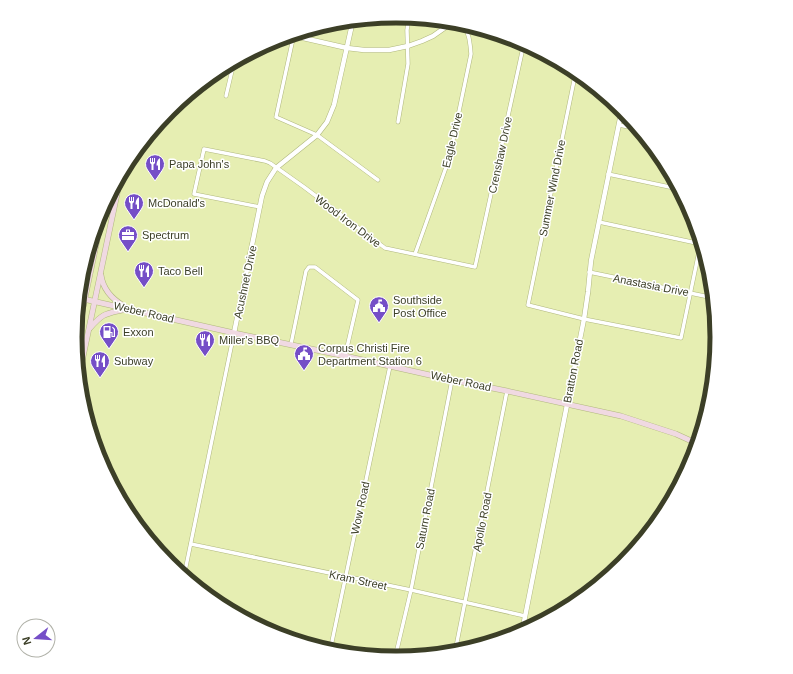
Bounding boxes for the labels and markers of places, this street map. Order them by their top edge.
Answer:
restaurant icon: Papa John's [144,153,166,181]
place label: Papa John's [169,158,230,170]
restaurant icon: McDonald's [123,192,145,220]
place label: McDonald's [148,197,206,209]
office icon: Spectrum [117,224,139,252]
place label: Spectrum [142,229,189,241]
restaurant icon: Taco Bell [133,260,155,288]
place label: Taco Bell [158,265,203,277]
place label: Southside Post Office [393,294,447,319]
public building icon: Southside Post Office [368,295,390,323]
fuel station icon: Exxon [98,321,120,349]
place label: Exxon [123,326,154,338]
restaurant icon: Miller's BBQ [194,329,216,357]
place label: Miller's BBQ [219,334,280,346]
place label: Corpus Christi Fire Department Station 6 [318,342,422,367]
public building icon: Corpus Christi Fire Department Station 6 [293,343,315,371]
restaurant icon: Subway [89,350,111,378]
place label: Subway [114,355,154,367]

